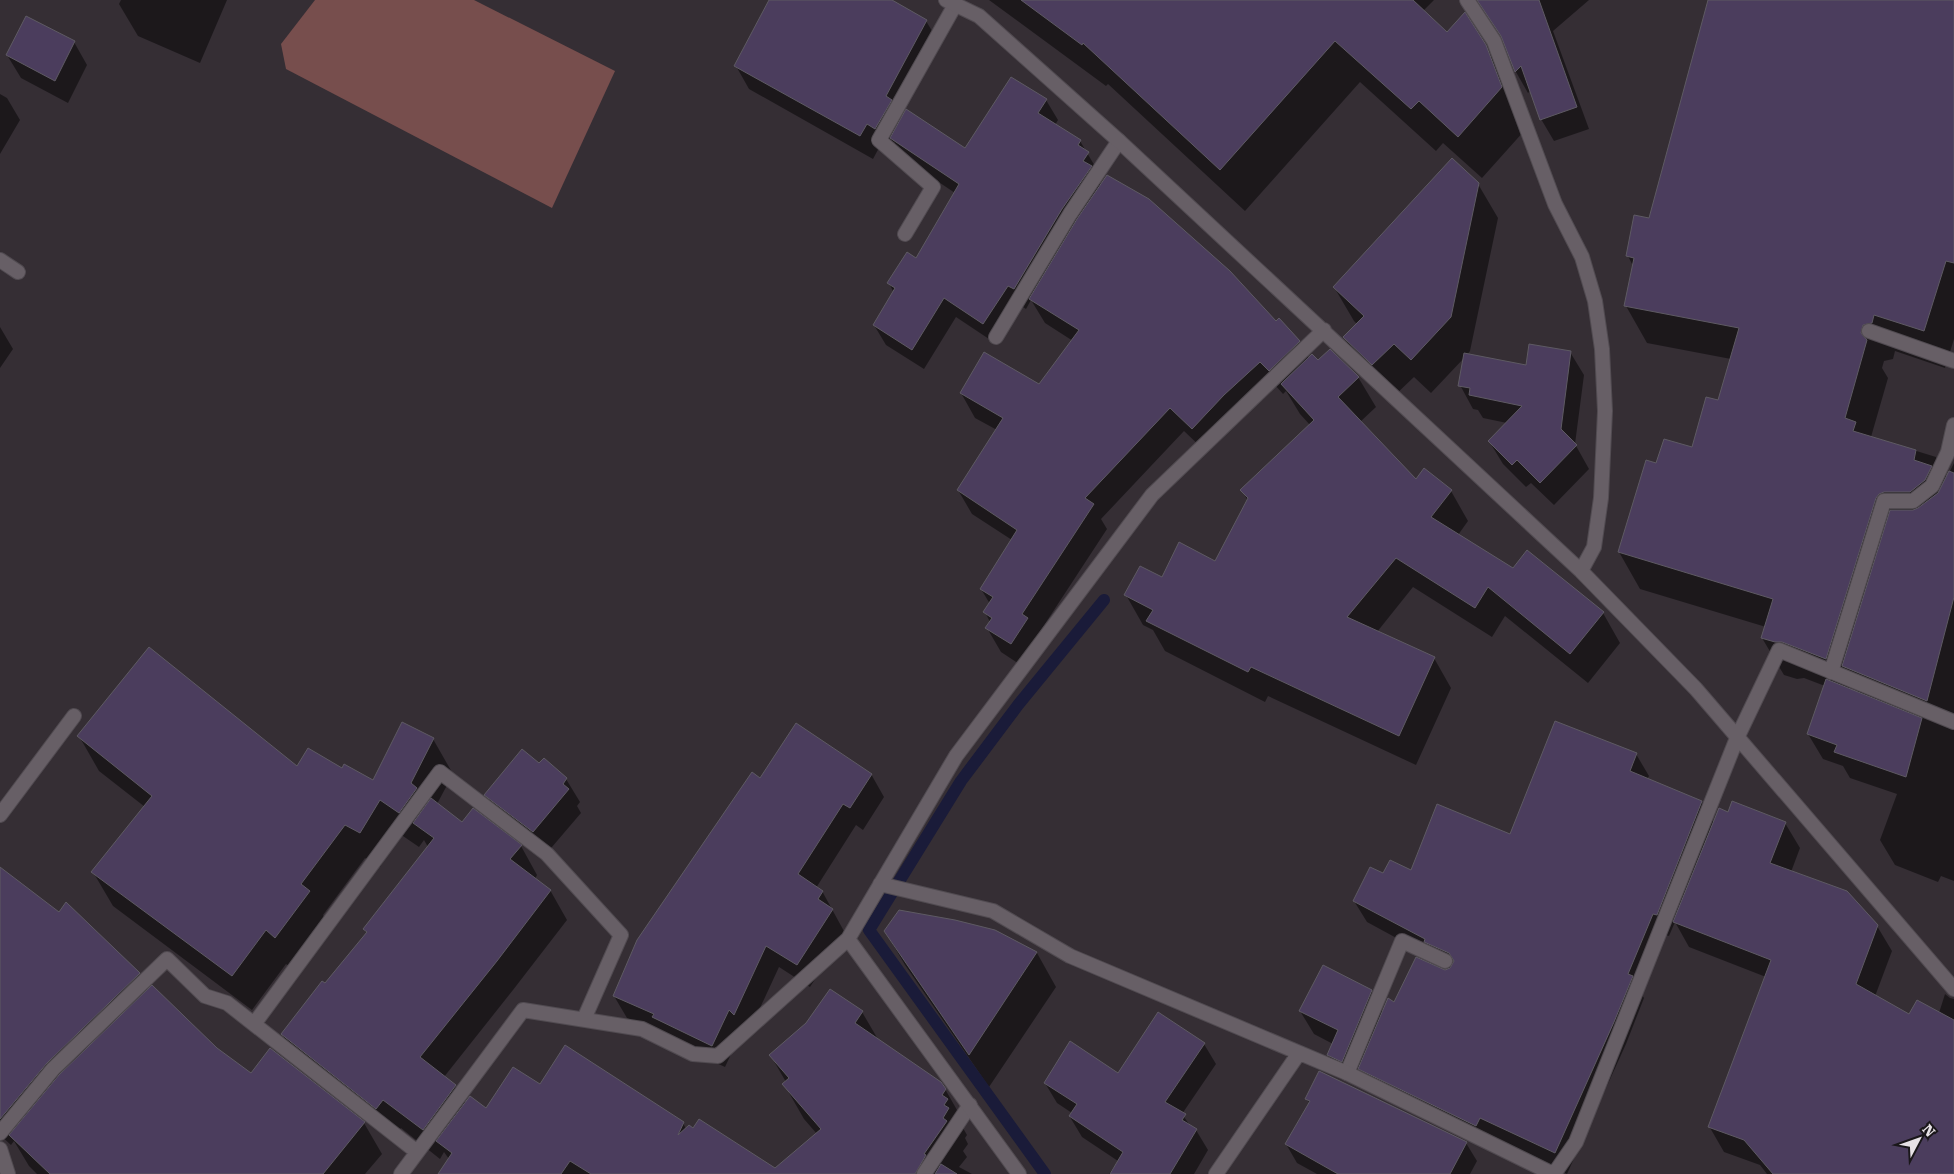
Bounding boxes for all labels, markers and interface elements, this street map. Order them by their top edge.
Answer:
north arrow [1894,1114,1944,1164]
text: N [1919,1121,1939,1140]

